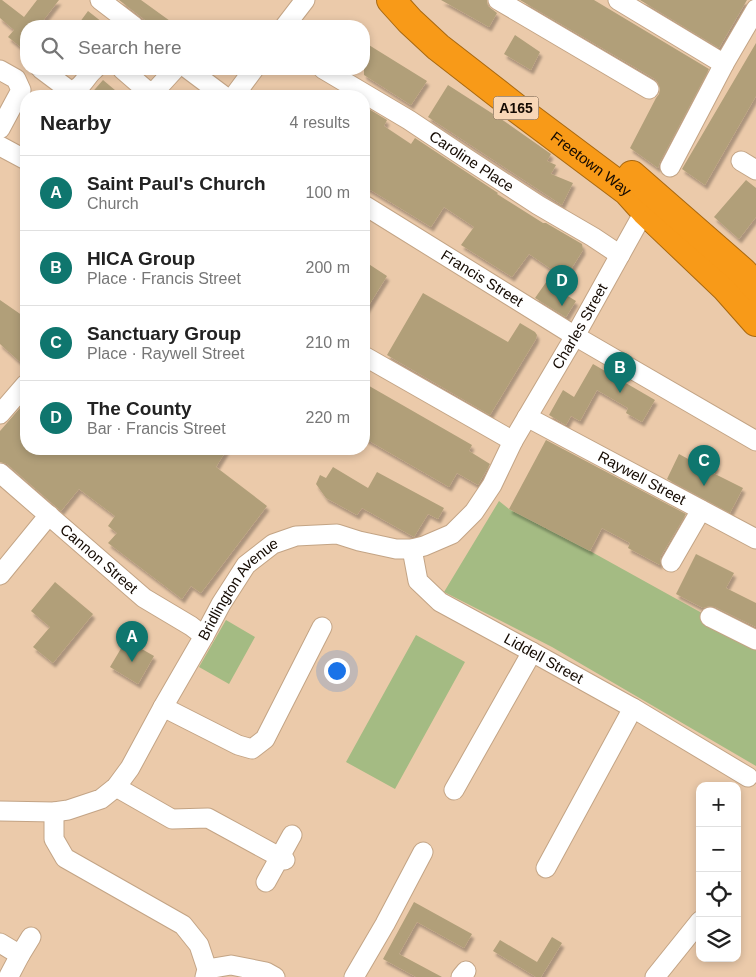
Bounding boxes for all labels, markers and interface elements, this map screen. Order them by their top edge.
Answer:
search box [20,20,370,75]
icon: search [38,34,66,62]
text: Search here [78,37,182,58]
road number: A165 [494,96,538,120]
text: Nearby [40,111,111,134]
text: 4 results [290,114,350,131]
street label: Caroline Place [426,127,517,195]
street label: Freetown Way [548,128,635,199]
text: Saint Paul's Church [87,173,266,194]
text: A [50,184,62,201]
text: 100 m [306,184,350,201]
text: Church [87,195,139,212]
street label: Francis Street [438,246,527,310]
text: HICA Group [87,248,195,269]
text: B [50,259,62,276]
text: 200 m [306,259,350,276]
pin: D [546,265,578,306]
text: Place · Francis Street [87,270,241,287]
street label: Charles Street [548,280,611,372]
text: Sanctuary Group [87,323,241,344]
text: C [50,334,62,351]
text: 210 m [306,334,350,351]
text: Place · Raywell Street [87,345,244,362]
pin: B [604,352,636,393]
text: The County [87,398,192,419]
text: D [50,409,62,426]
text: 220 m [306,409,350,426]
text: Bar · Francis Street [87,420,226,437]
pin: C [688,445,720,486]
street label: Raywell Street [595,447,689,508]
street label: Cannon Street [57,520,142,597]
street label: Bridlington Avenue [194,534,280,643]
pin: A [116,621,148,662]
street label: Liddell Street [501,630,587,687]
your location [324,658,350,684]
map controls [696,782,741,962]
button: + [696,782,741,827]
button: − [696,827,741,872]
button: locate [696,872,741,917]
button: layers [696,917,741,962]

